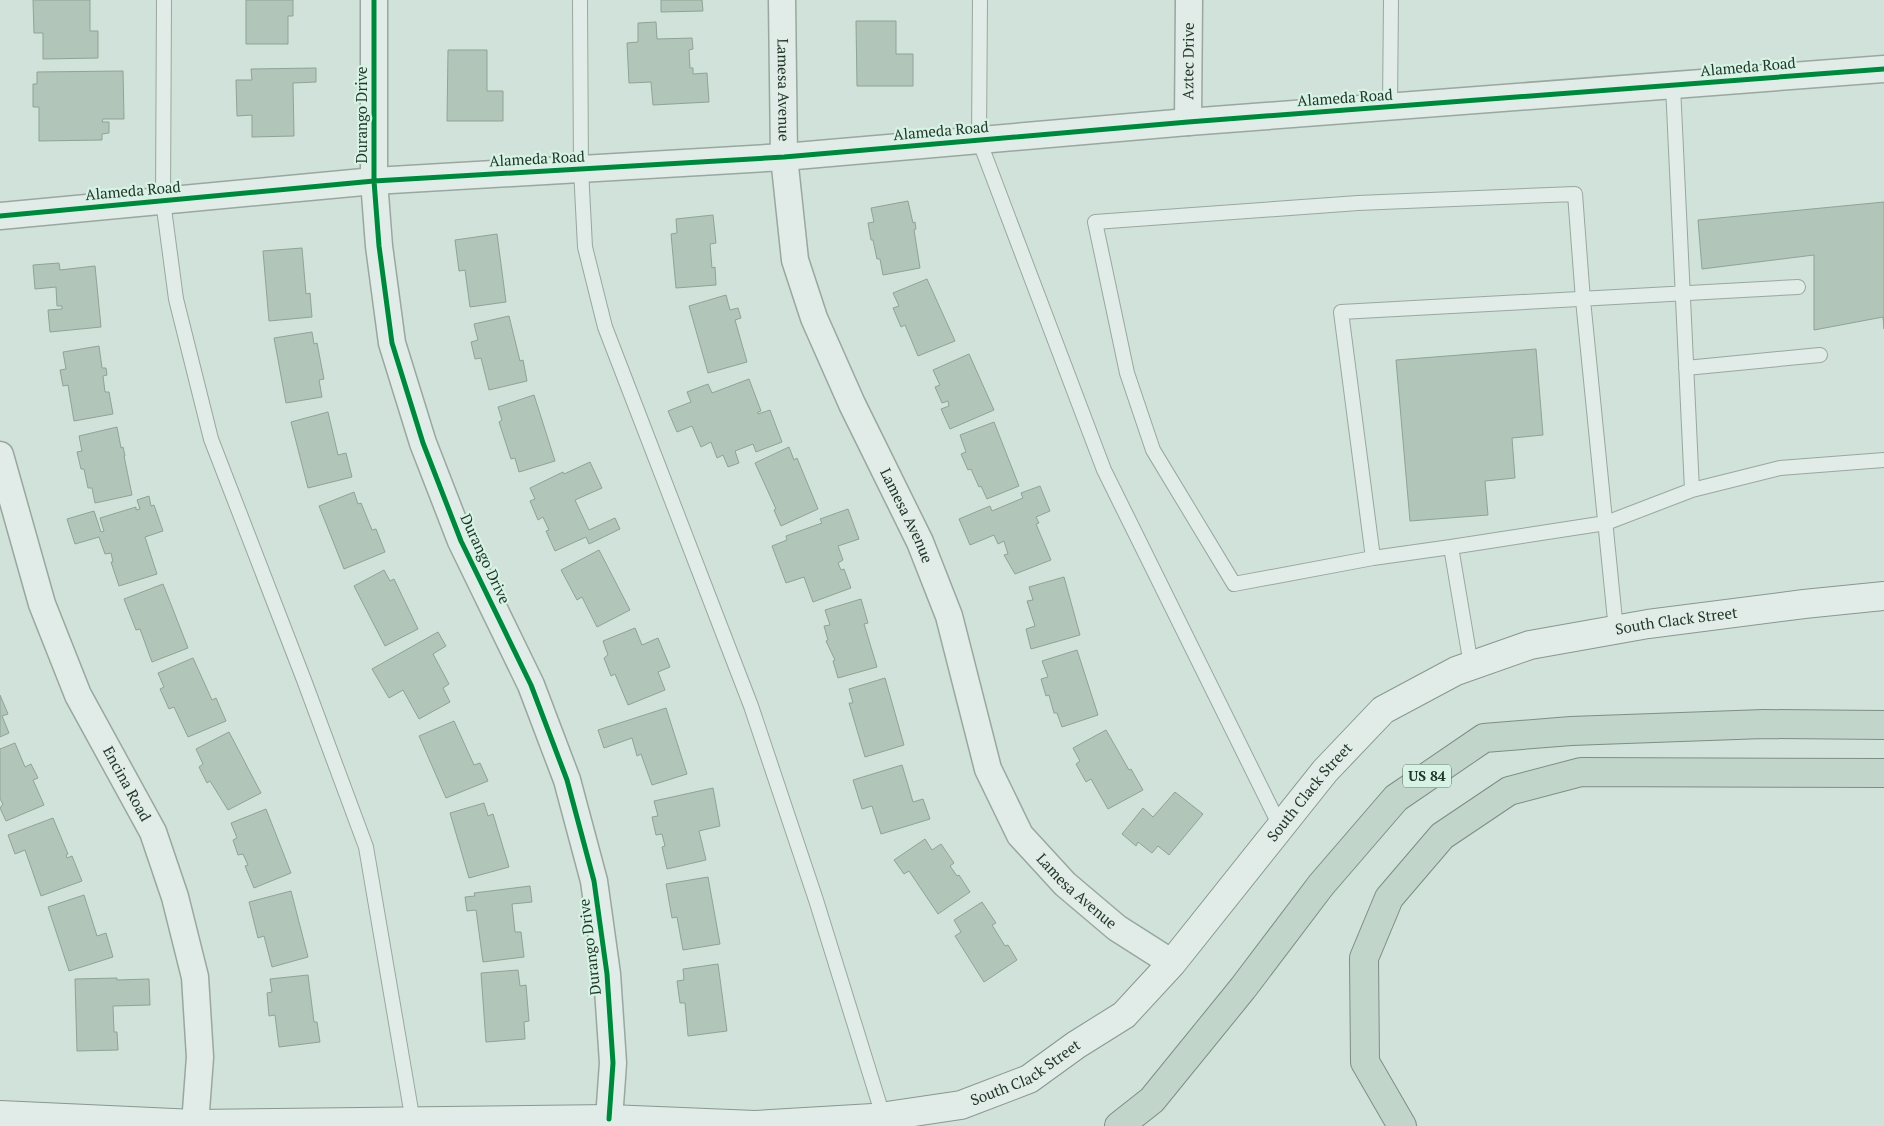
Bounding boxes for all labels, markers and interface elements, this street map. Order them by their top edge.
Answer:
street label: Aztec Drive [1177,22,1198,100]
street label: Lamesa Avenue [773,38,795,142]
street label: Alameda Road [1699,52,1797,80]
street label: Durango Drive [351,66,371,164]
street label: Alameda Road [1296,84,1393,110]
street label: Alameda Road [892,116,990,144]
street label: Alameda Road [489,146,585,170]
street label: Alameda Road [84,176,182,204]
street label: Lamesa Avenue [876,465,938,566]
street label: Durango Drive [456,510,515,607]
street label: South Clack Street [1614,602,1739,639]
street label: South Clack Street [1262,737,1356,845]
street label: Encina Road [99,742,156,825]
road number: US 84 [1403,764,1451,788]
street label: Lamesa Avenue [1033,848,1122,933]
street label: Durango Drive [573,898,605,997]
street label: South Clack Street [967,1034,1084,1110]

